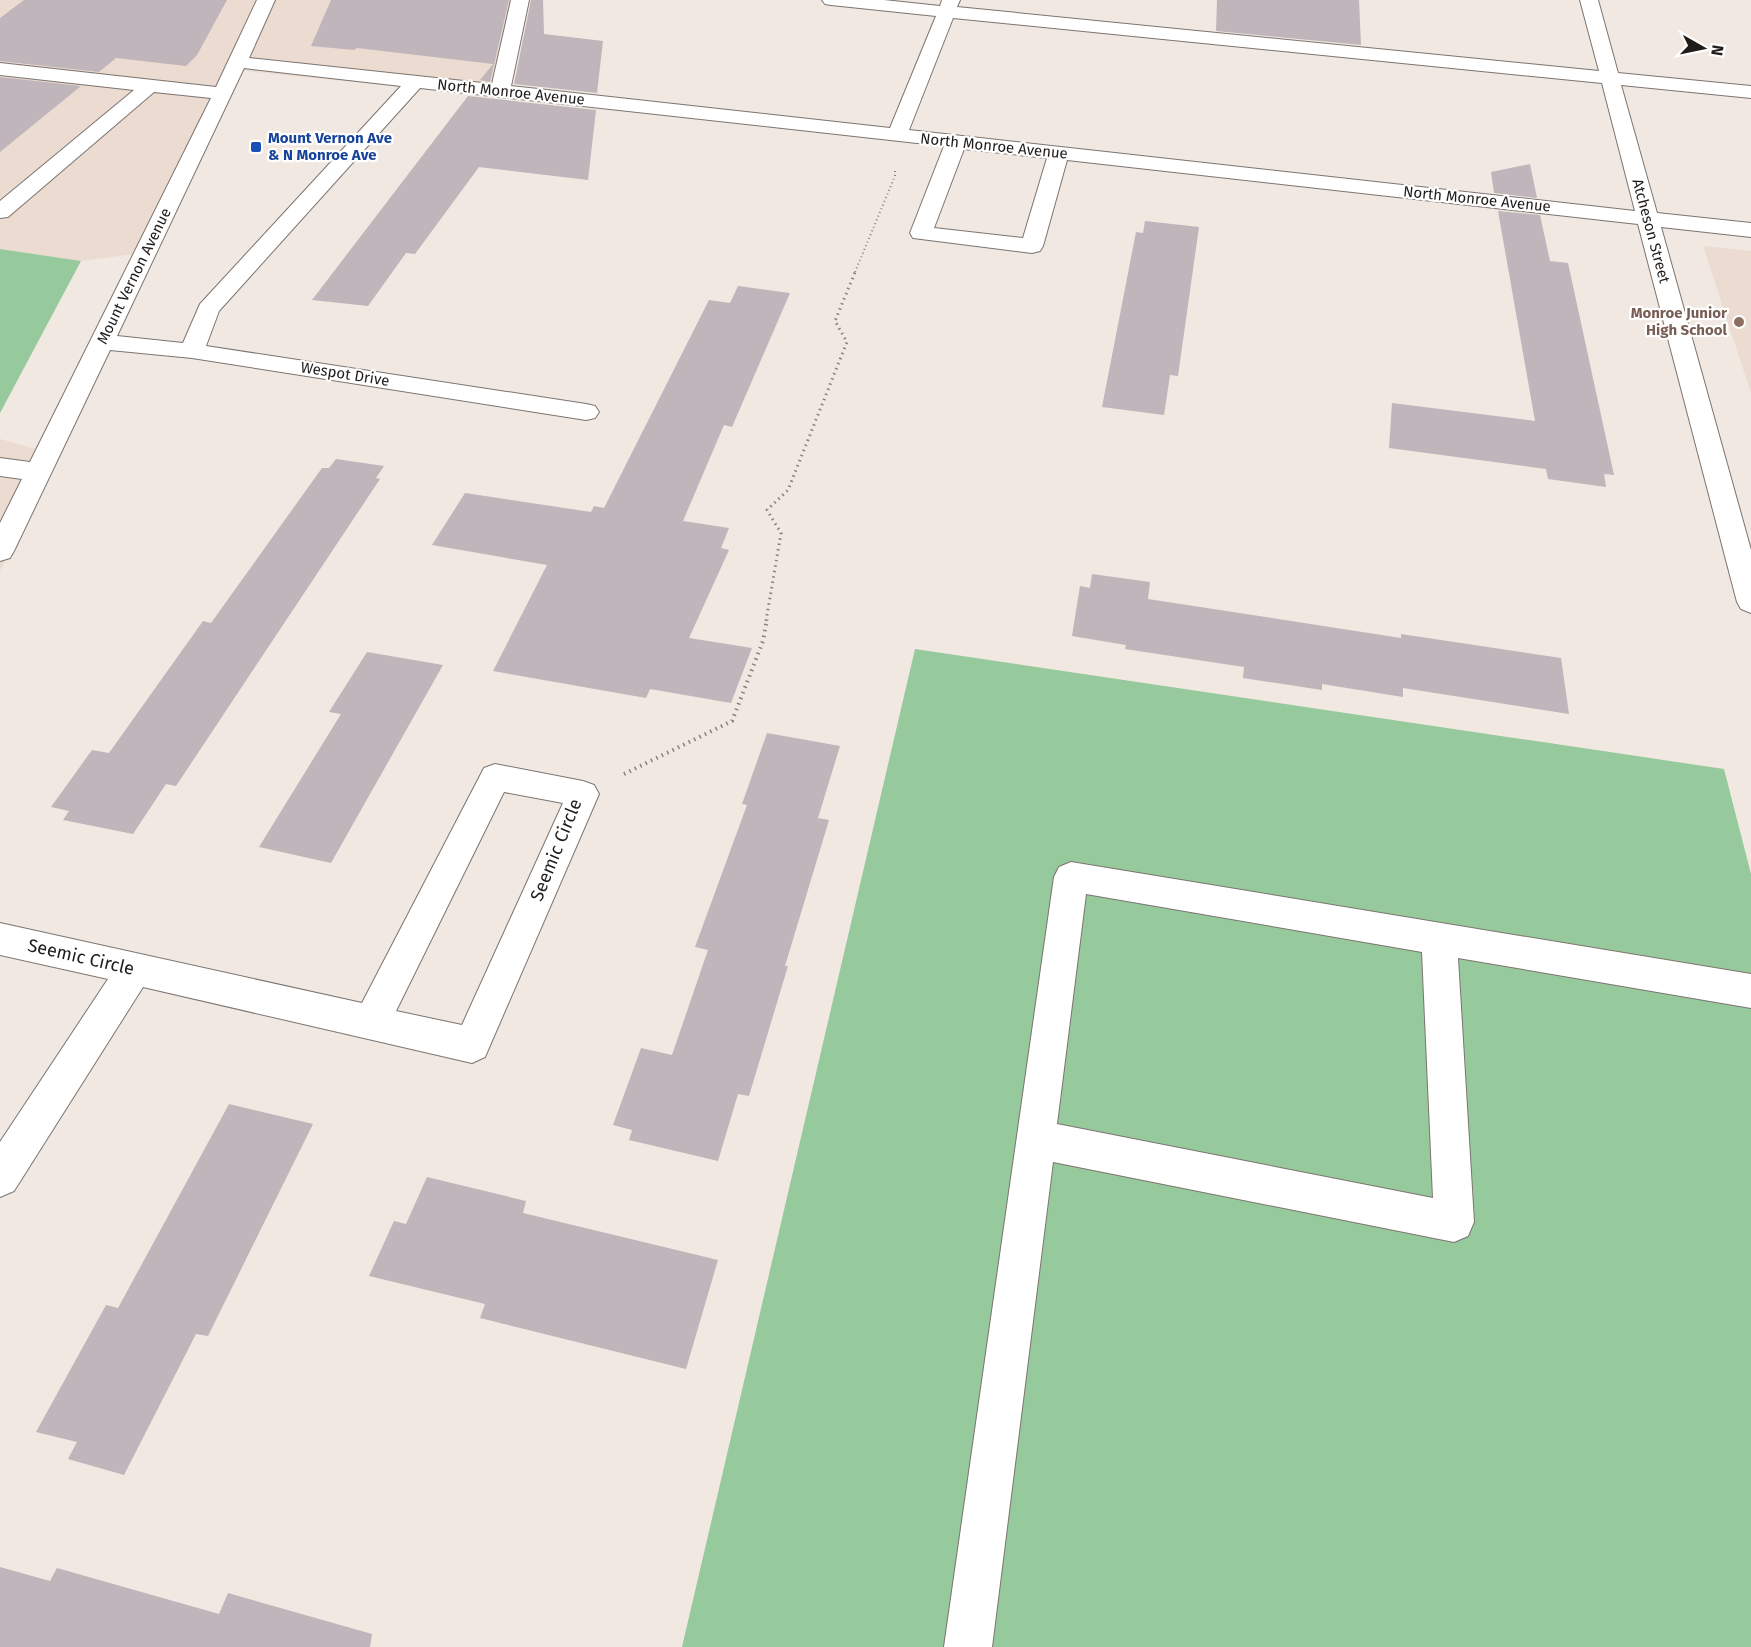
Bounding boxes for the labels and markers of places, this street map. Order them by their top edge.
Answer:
place label: Mount Vernon Ave & N Monroe Ave [268,129,392,164]
marker: Mount Vernon Ave & N Monroe Ave [249,140,263,154]
place label: Monroe Junior High School [1631,304,1728,339]
marker: Monroe Junior High School [1732,315,1746,329]

